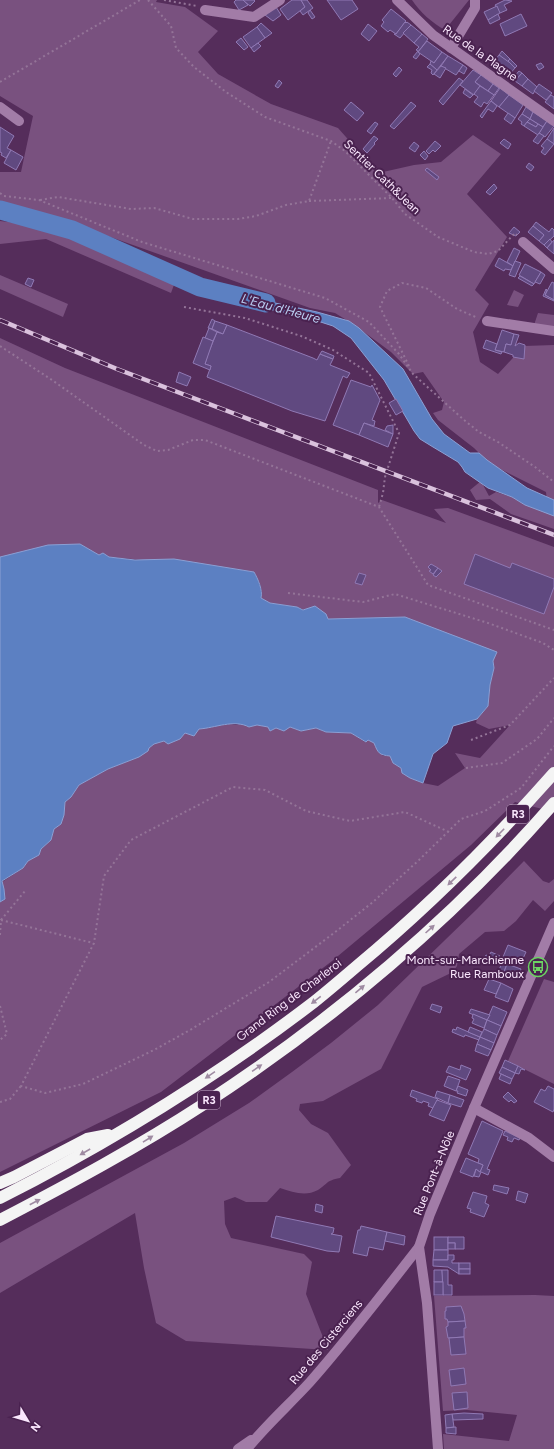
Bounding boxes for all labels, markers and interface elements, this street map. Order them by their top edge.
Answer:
street label: Rue de la Plagne [440,22,520,84]
street label: Sentier Cath&Jean [341,137,423,217]
water label: L'Eau d'Heure [240,291,322,326]
road number: R3 [507,805,529,823]
one-way arrow [495,828,504,838]
one-way arrow [447,876,457,886]
one-way arrow [425,924,435,933]
place label: Mont-sur-Marchienne Rue Ramboux [407,953,524,981]
street label: Grand Ring de Charleroi [234,956,344,1044]
bus stop icon: Mont-sur-Marchienne Rue Ramboux [527,956,549,978]
one-way arrow [355,984,365,993]
one-way arrow [310,996,321,1005]
one-way arrow [252,1064,262,1072]
one-way arrow [204,1071,215,1079]
road number: R3 [198,1091,220,1109]
street label: Rue Pont-à-Nôle [411,1128,458,1217]
one-way arrow [142,1135,154,1142]
one-way arrow [79,1148,91,1155]
one-way arrow [29,1199,40,1205]
street label: Rue des Cisterciens [287,1297,366,1387]
north arrow [8,1401,48,1441]
text: N [28,1419,43,1434]

